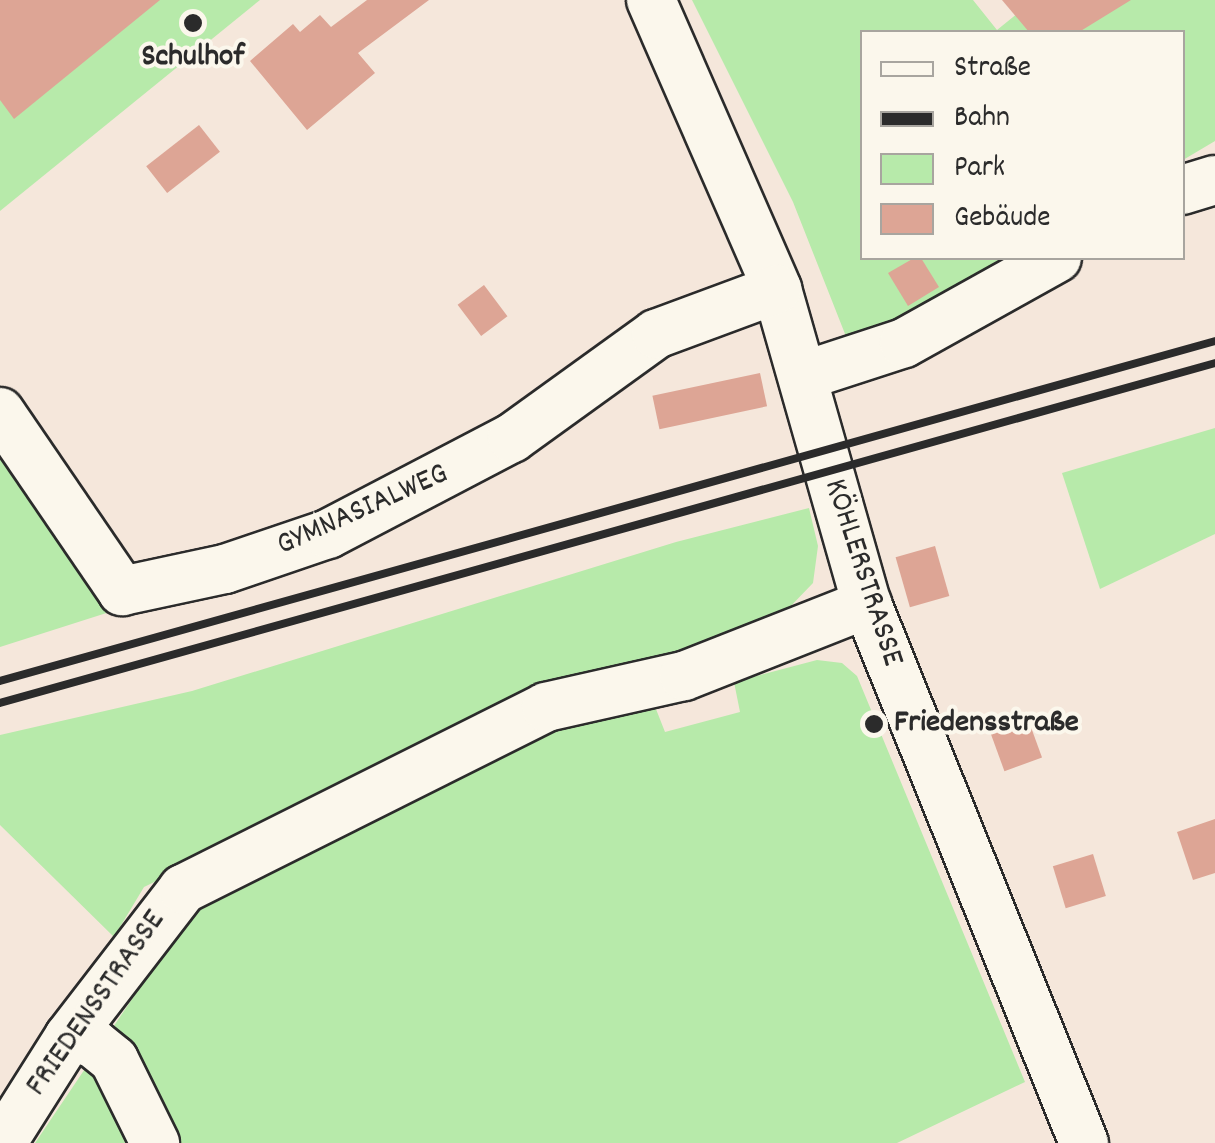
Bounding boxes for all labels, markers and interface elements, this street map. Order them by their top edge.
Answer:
marker: Schulhof [182,12,204,34]
legend [860,30,1185,260]
place label: Schulhof [141,39,245,77]
text: Straße [954,48,1031,91]
text: Bahn [954,98,1010,141]
text: Park [954,148,1005,191]
text: Gebäude [954,198,1051,241]
street label: GYMNASIALWEG [271,456,455,566]
street label: KÖHLERSTRASSE [814,475,910,671]
place label: Friedensstraße [894,705,1079,743]
marker: Friedensstraße [863,713,885,735]
street label: FRIEDENSSTRASSE [19,904,175,1104]

